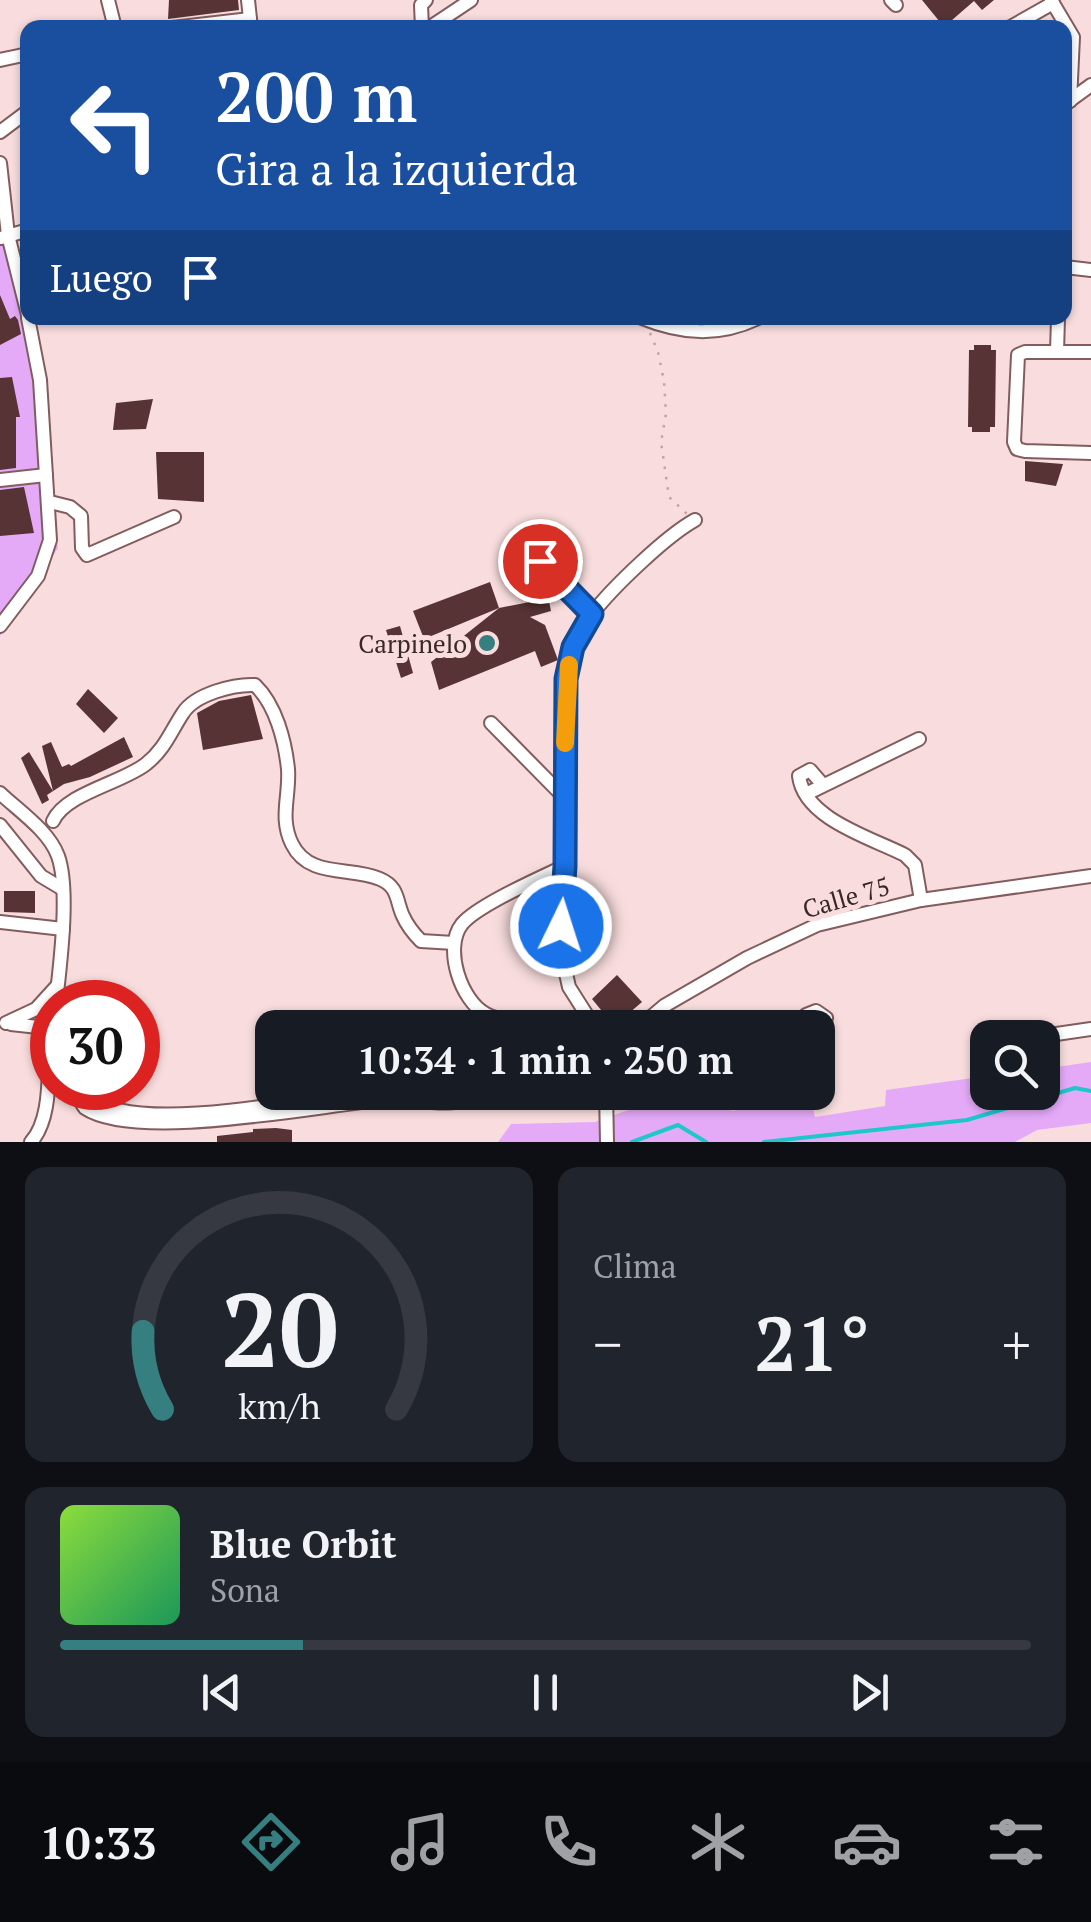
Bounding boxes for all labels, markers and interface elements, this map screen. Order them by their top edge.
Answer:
text: 200 m [215,49,417,142]
icon: left [50,60,180,190]
text: Gira a la izquierda [215,138,578,198]
icon: arrive [173,250,228,305]
text: Luego [50,253,153,303]
pin [498,519,583,604]
icon: arrive [513,534,568,589]
place label: Carpinelo [358,627,467,660]
marker: Carpinelo [476,632,498,654]
street label: Calle 75 [799,869,893,925]
position arrow [509,874,613,978]
speed limit sign: 30 [30,980,160,1110]
map controls [970,1020,1060,1110]
button: search [970,1020,1060,1110]
text: 10:34 · 1 min · 250 m [357,1035,733,1085]
text: Clima [593,1245,677,1287]
text: 20 [220,1259,338,1397]
text: 21° [754,1293,870,1392]
text: − [593,1307,622,1380]
text: + [1002,1307,1031,1380]
text: km/h [238,1382,320,1429]
text: Blue Orbit [210,1519,397,1569]
text: Sona [210,1569,280,1611]
icon: previous [194,1665,249,1720]
icon: pause [518,1665,573,1720]
icon: next [842,1665,897,1720]
icon: directions [236,1807,306,1877]
icon: music [385,1807,455,1877]
icon: phone [534,1807,604,1877]
icon: climate [683,1807,753,1877]
icon: car [832,1807,902,1877]
icon: filters [981,1807,1051,1877]
text: 10:33 [40,1812,157,1872]

